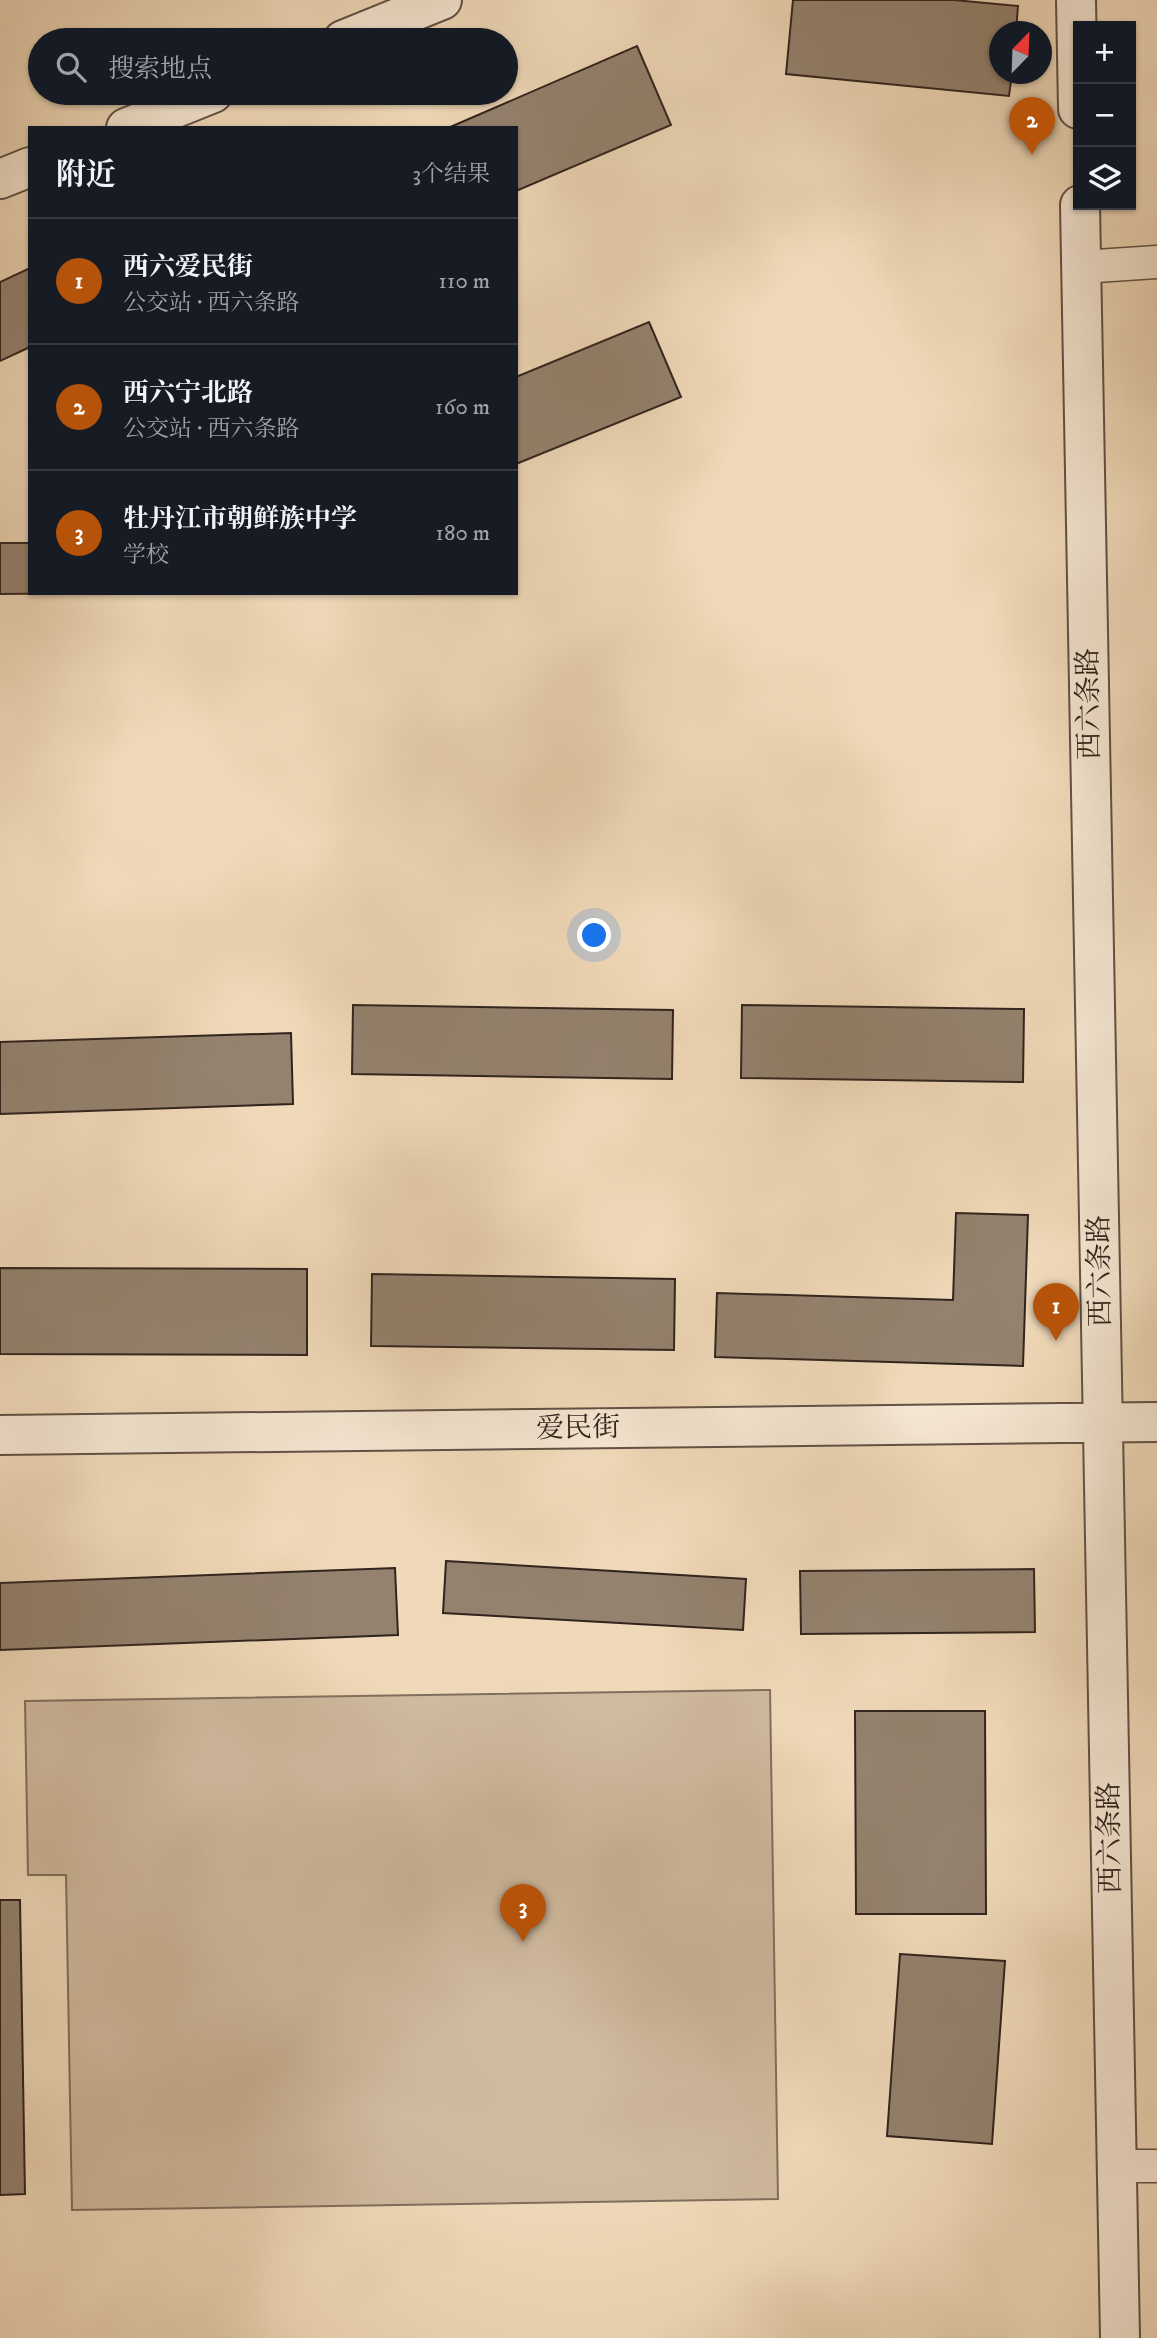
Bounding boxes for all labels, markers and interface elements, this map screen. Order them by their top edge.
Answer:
north arrow [989,21,1052,84]
map controls [1073,21,1136,210]
button: + [1073,21,1136,84]
search box [28,28,518,105]
icon: search [52,48,90,86]
text: 搜索地点 [108,53,212,86]
button: − [1073,84,1136,147]
pin: 2 [1009,97,1055,155]
button: layers [1073,147,1136,210]
text: 附近 [56,157,116,194]
text: 3个结果 [412,160,490,189]
text: 西六爱民街 [123,251,253,284]
text: 1 [75,267,83,296]
text: 110 m [439,267,490,296]
text: 公交站 · 西六条路 [123,289,299,318]
text: 西六宁北路 [123,377,253,410]
text: 2 [73,393,85,422]
text: 160 m [435,393,490,422]
text: 公交站 · 西六条路 [123,415,299,444]
text: 牡丹江市朝鲜族中学 [123,503,357,536]
text: 3 [75,519,83,548]
text: 180 m [435,519,490,548]
text: 学校 [123,541,169,570]
street label: 西六条路 [1071,648,1107,760]
your location [577,918,611,952]
street label: 西六条路 [1082,1215,1118,1327]
pin: 1 [1033,1283,1079,1341]
street label: 爱民街 [536,1410,620,1446]
street label: 西六条路 [1092,1782,1128,1894]
pin: 3 [500,1884,546,1942]

